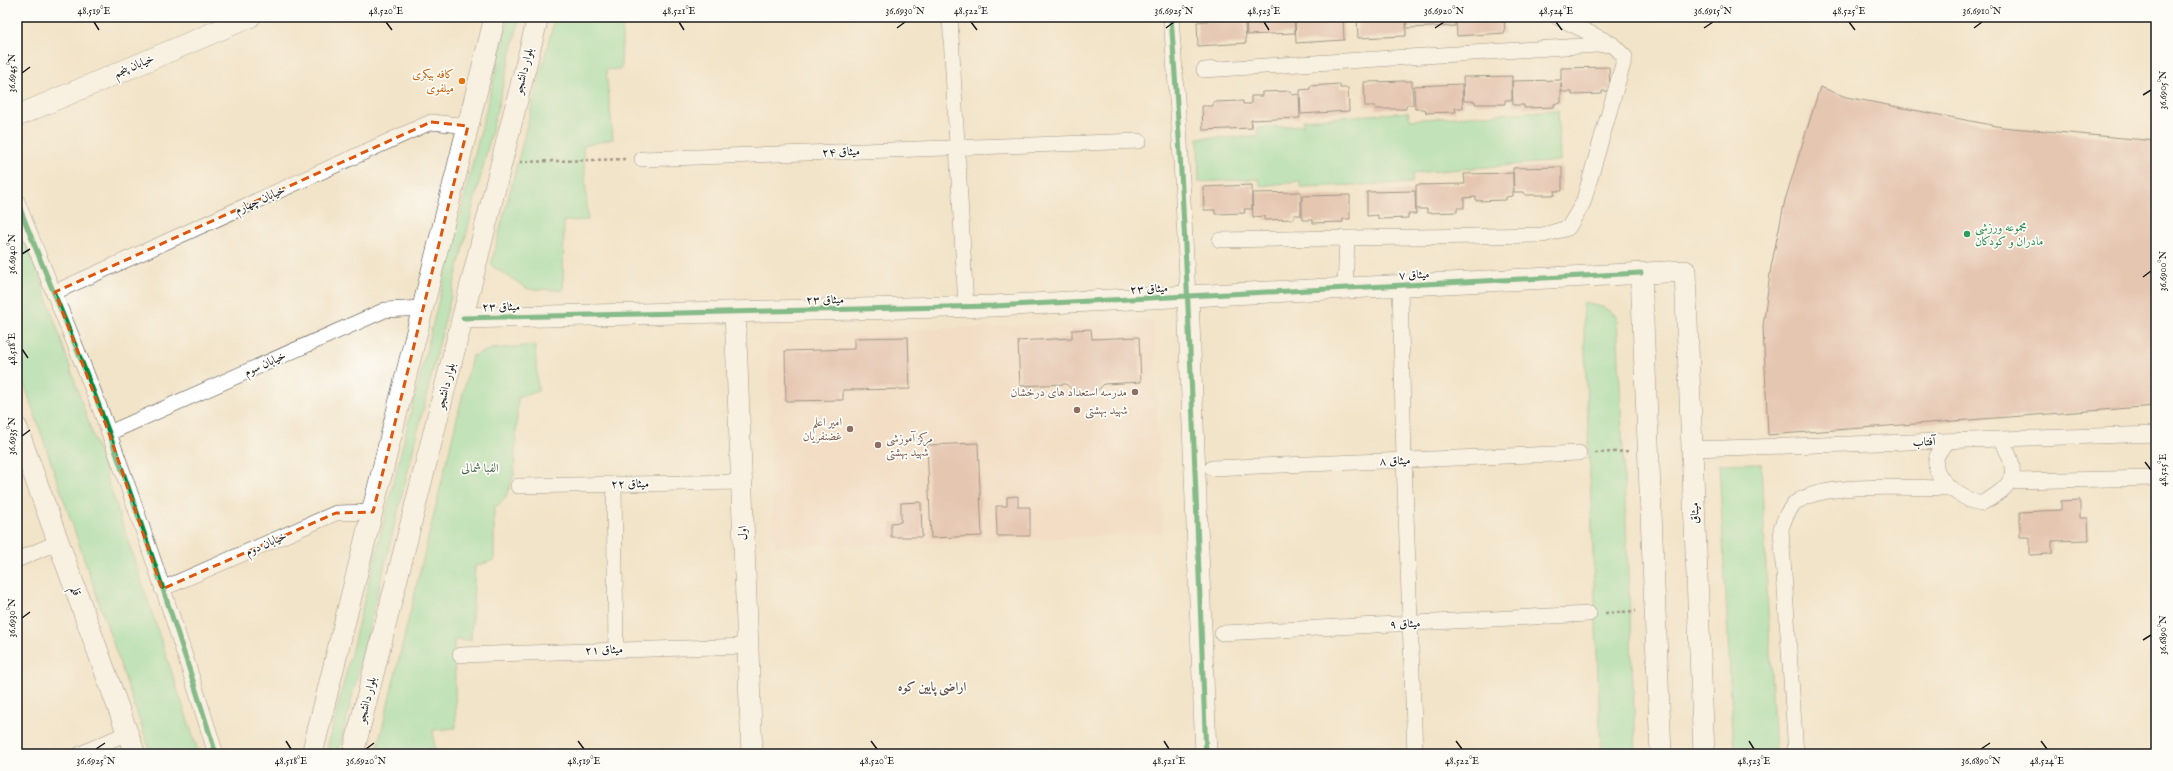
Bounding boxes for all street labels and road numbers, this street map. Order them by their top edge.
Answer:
street label: بلوار دانشجو [511,46,537,97]
street label: خیابان پنجم [112,51,158,84]
street label: میثاق ۲۴ [822,144,860,160]
street label: خیابان چهارم [232,182,289,220]
street label: میثاق ۷ [1398,267,1430,283]
street label: میثاق ۲۳ [1130,281,1168,297]
street label: میثاق ۲۳ [806,292,844,308]
street label: میثاق ۲۳ [482,299,520,315]
street label: خیابان سوم [242,348,290,383]
street label: بلوار دانشجو [433,361,459,412]
street label: آفتاب [1912,433,1937,450]
street label: میثاق ۸ [1379,453,1411,469]
street label: میثاق ۲۲ [611,476,649,492]
street label: میثاق [1687,502,1703,524]
street label: اول [735,525,751,541]
street label: خیابان دوم [243,528,290,562]
street label: قلم [64,584,85,599]
street label: میثاق ۹ [1389,616,1421,632]
street label: میثاق ۲۱ [585,642,623,658]
street label: بلوار دانشجو [354,675,380,726]

